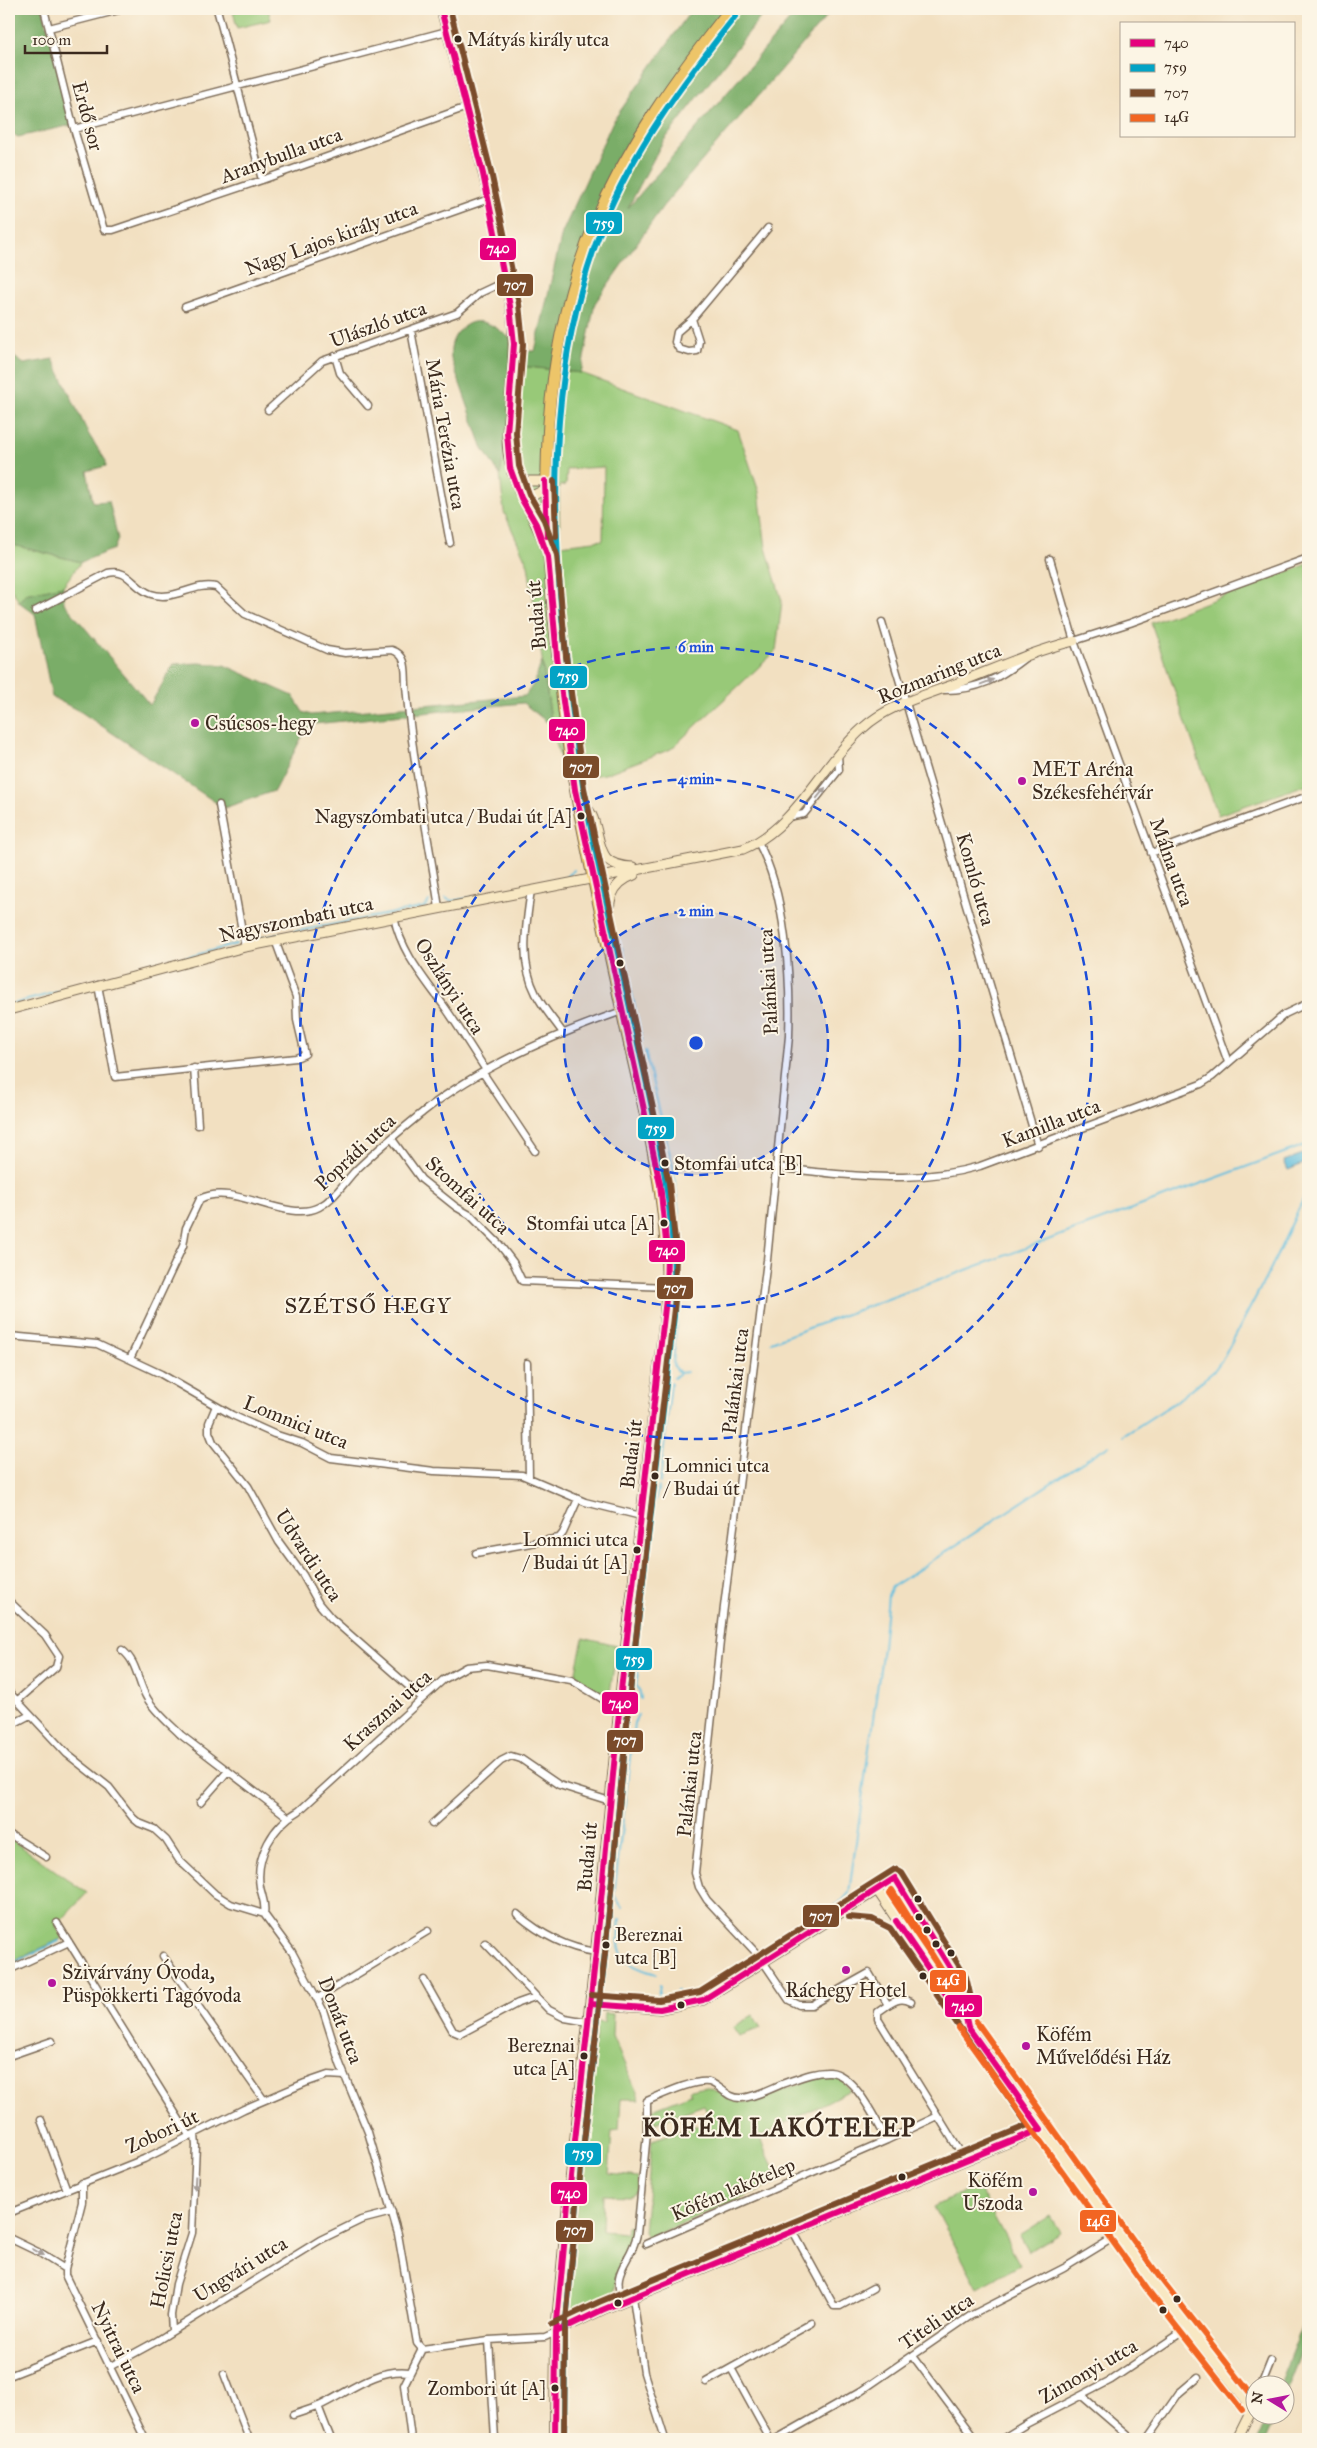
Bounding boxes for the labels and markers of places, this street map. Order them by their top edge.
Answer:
place label: Mátyás király utca [467,28,610,51]
marker: Mátyás király utca [453,34,463,44]
place label: Csúcsos-hegy [205,711,317,736]
marker: Csúcsos-hegy [189,717,201,729]
place label: MET Aréna Székesfehérvár [1032,757,1154,804]
marker: MET Aréna Székesfehérvár [1016,775,1028,787]
place label: Nagyszombati utca / Budai út [A] [314,805,572,829]
marker: Nagyszombati utca / Budai út [A] [576,811,586,821]
unlabelled marker [615,958,625,968]
centre of rings [687,1034,705,1052]
place label: Stomfai utca [B] [674,1152,803,1175]
marker: Stomfai utca [B] [660,1158,670,1168]
place label: Stomfai utca [A] [526,1212,655,1235]
marker: Stomfai utca [A] [659,1218,669,1228]
place label: Lomnici utca / Budai út [662,1454,770,1500]
marker: Lomnici utca / Budai út [650,1471,660,1481]
place label: Lomnici utca / Budai út [A] [521,1528,629,1574]
marker: Lomnici utca / Budai út [A] [632,1545,642,1555]
unlabelled marker [913,1894,923,1904]
unlabelled marker [914,1912,924,1922]
place label: Bereznai utca [B] [615,1923,683,1969]
unlabelled marker [922,1925,932,1935]
unlabelled marker [931,1939,941,1949]
marker: Bereznai utca [B] [601,1940,611,1950]
unlabelled marker [946,1948,956,1958]
place label: Szivárvány Óvoda, Püspökkerti Tagóvoda [62,1958,242,2008]
marker: Ráchegy Hotel [840,1964,852,1976]
unlabelled marker [918,1971,928,1981]
marker: Szivárvány Óvoda, Püspökkerti Tagóvoda [46,1977,58,1989]
place label: Ráchegy Hotel [785,1978,907,2003]
unlabelled marker [676,2000,686,2010]
place label: Köfém Művelődési Ház [1036,2022,1171,2069]
place label: Bereznai utca [A] [507,2034,575,2080]
marker: Köfém Művelődési Ház [1020,2040,1032,2052]
marker: Bereznai utca [A] [579,2051,589,2061]
place label: Köfém Uszoda [962,2168,1024,2215]
unlabelled marker [897,2172,907,2182]
marker: Köfém Uszoda [1027,2186,1039,2198]
unlabelled marker [1172,2294,1182,2304]
unlabelled marker [613,2298,623,2308]
unlabelled marker [1158,2305,1168,2315]
place label: Zombori út [A] [428,2377,546,2400]
marker: Zombori út [A] [550,2383,560,2393]

